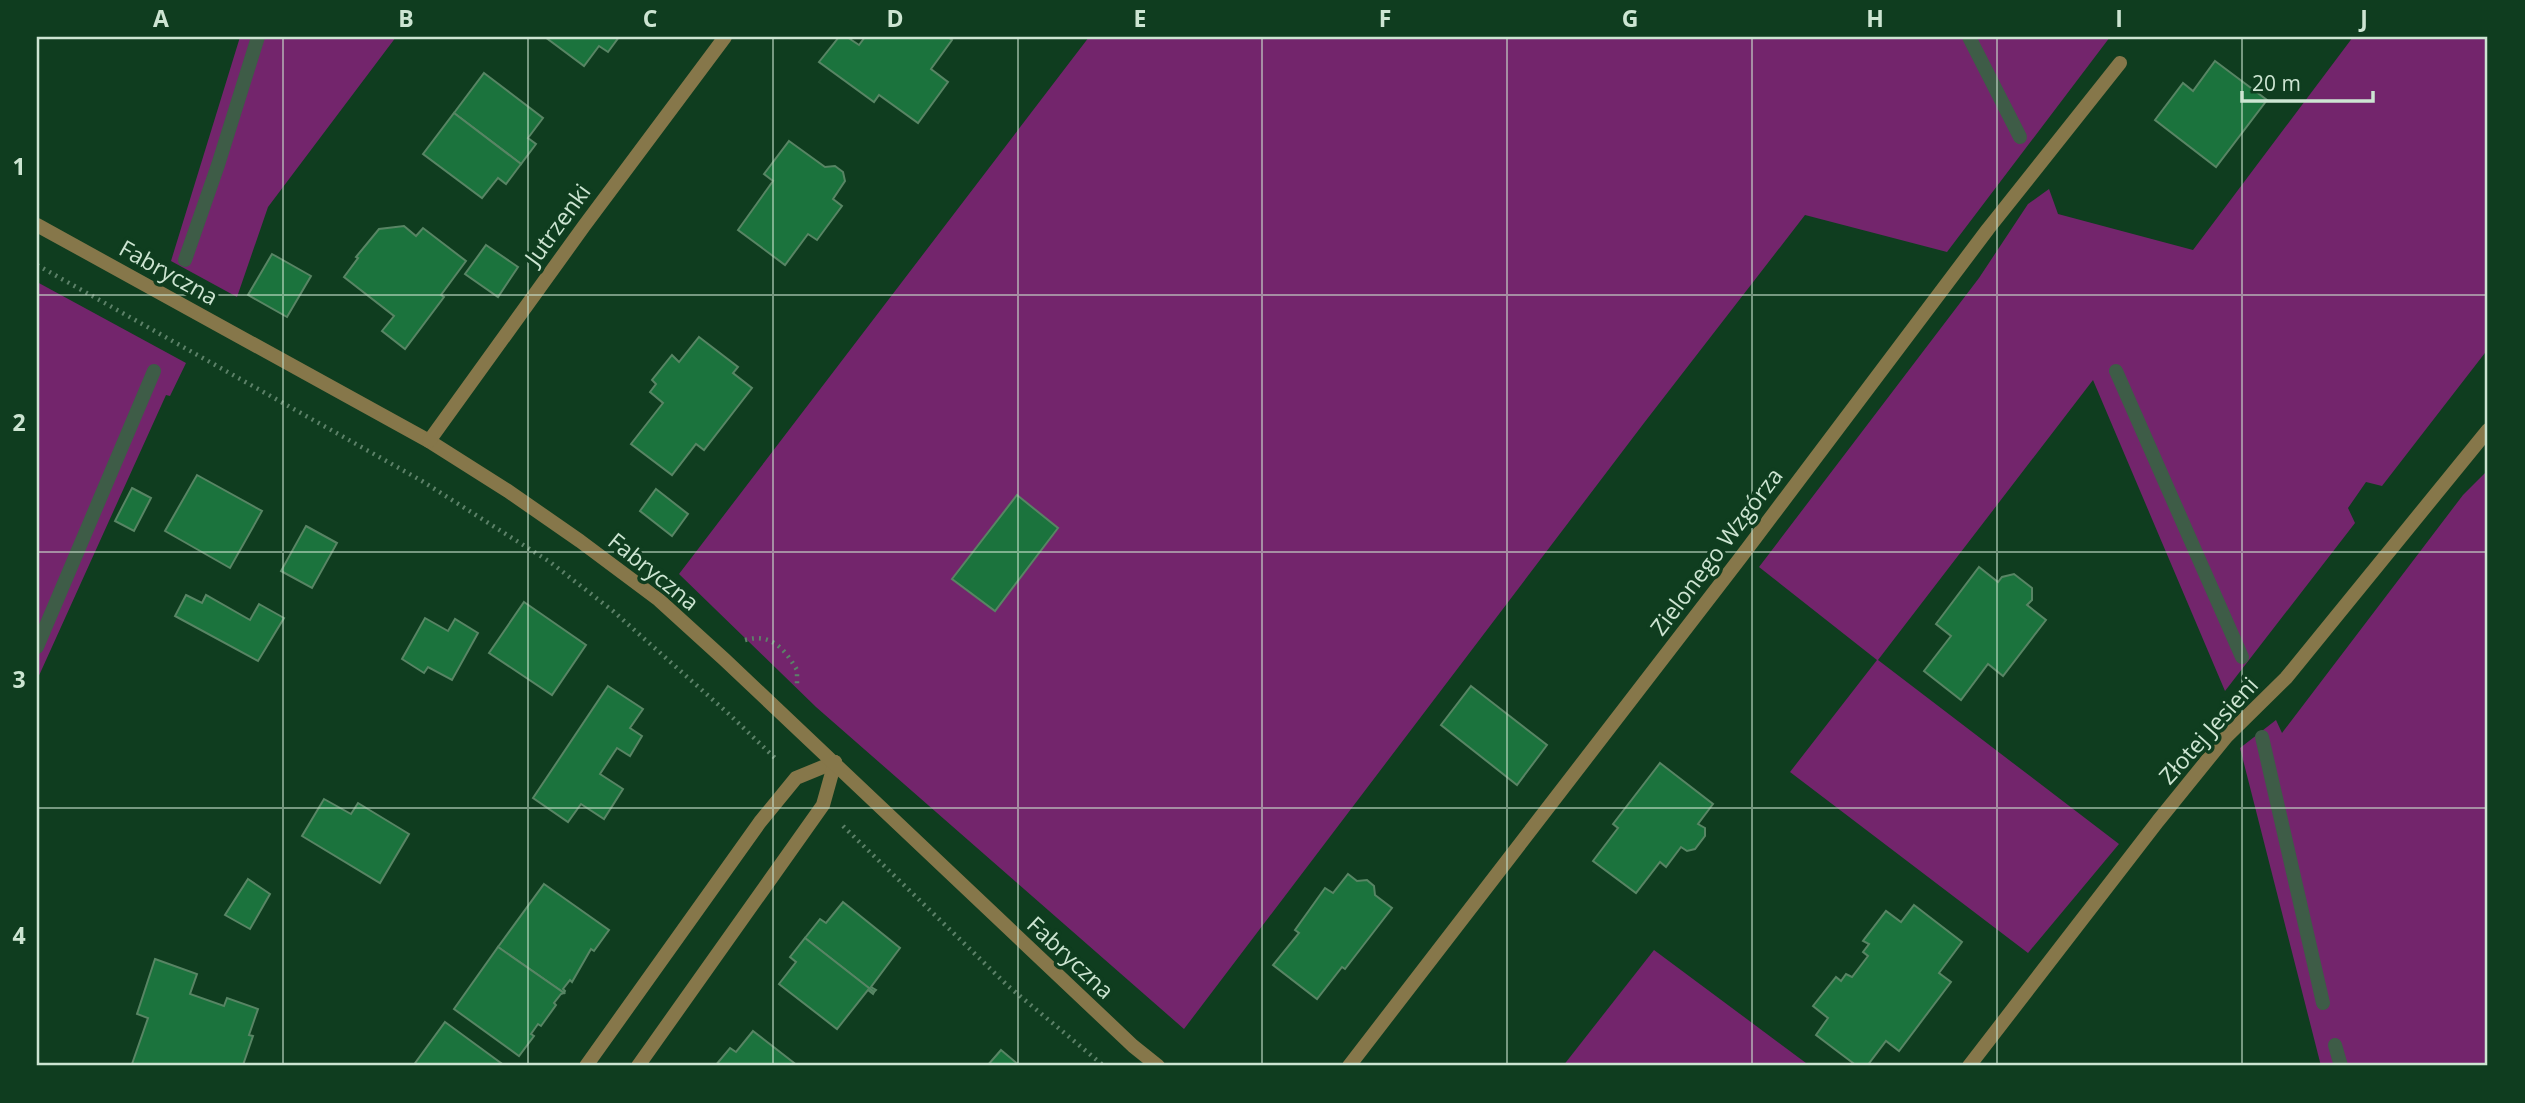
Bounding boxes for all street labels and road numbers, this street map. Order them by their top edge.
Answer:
street label: Jutrzenki [515,177,597,273]
street label: Fabryczna [114,232,224,312]
street label: Zielonego Wzgórza [1642,461,1790,641]
street label: Fabryczna [602,524,706,618]
street label: Złotej Jesieni [2151,669,2265,791]
street label: Fabryczna [1020,908,1122,1006]

